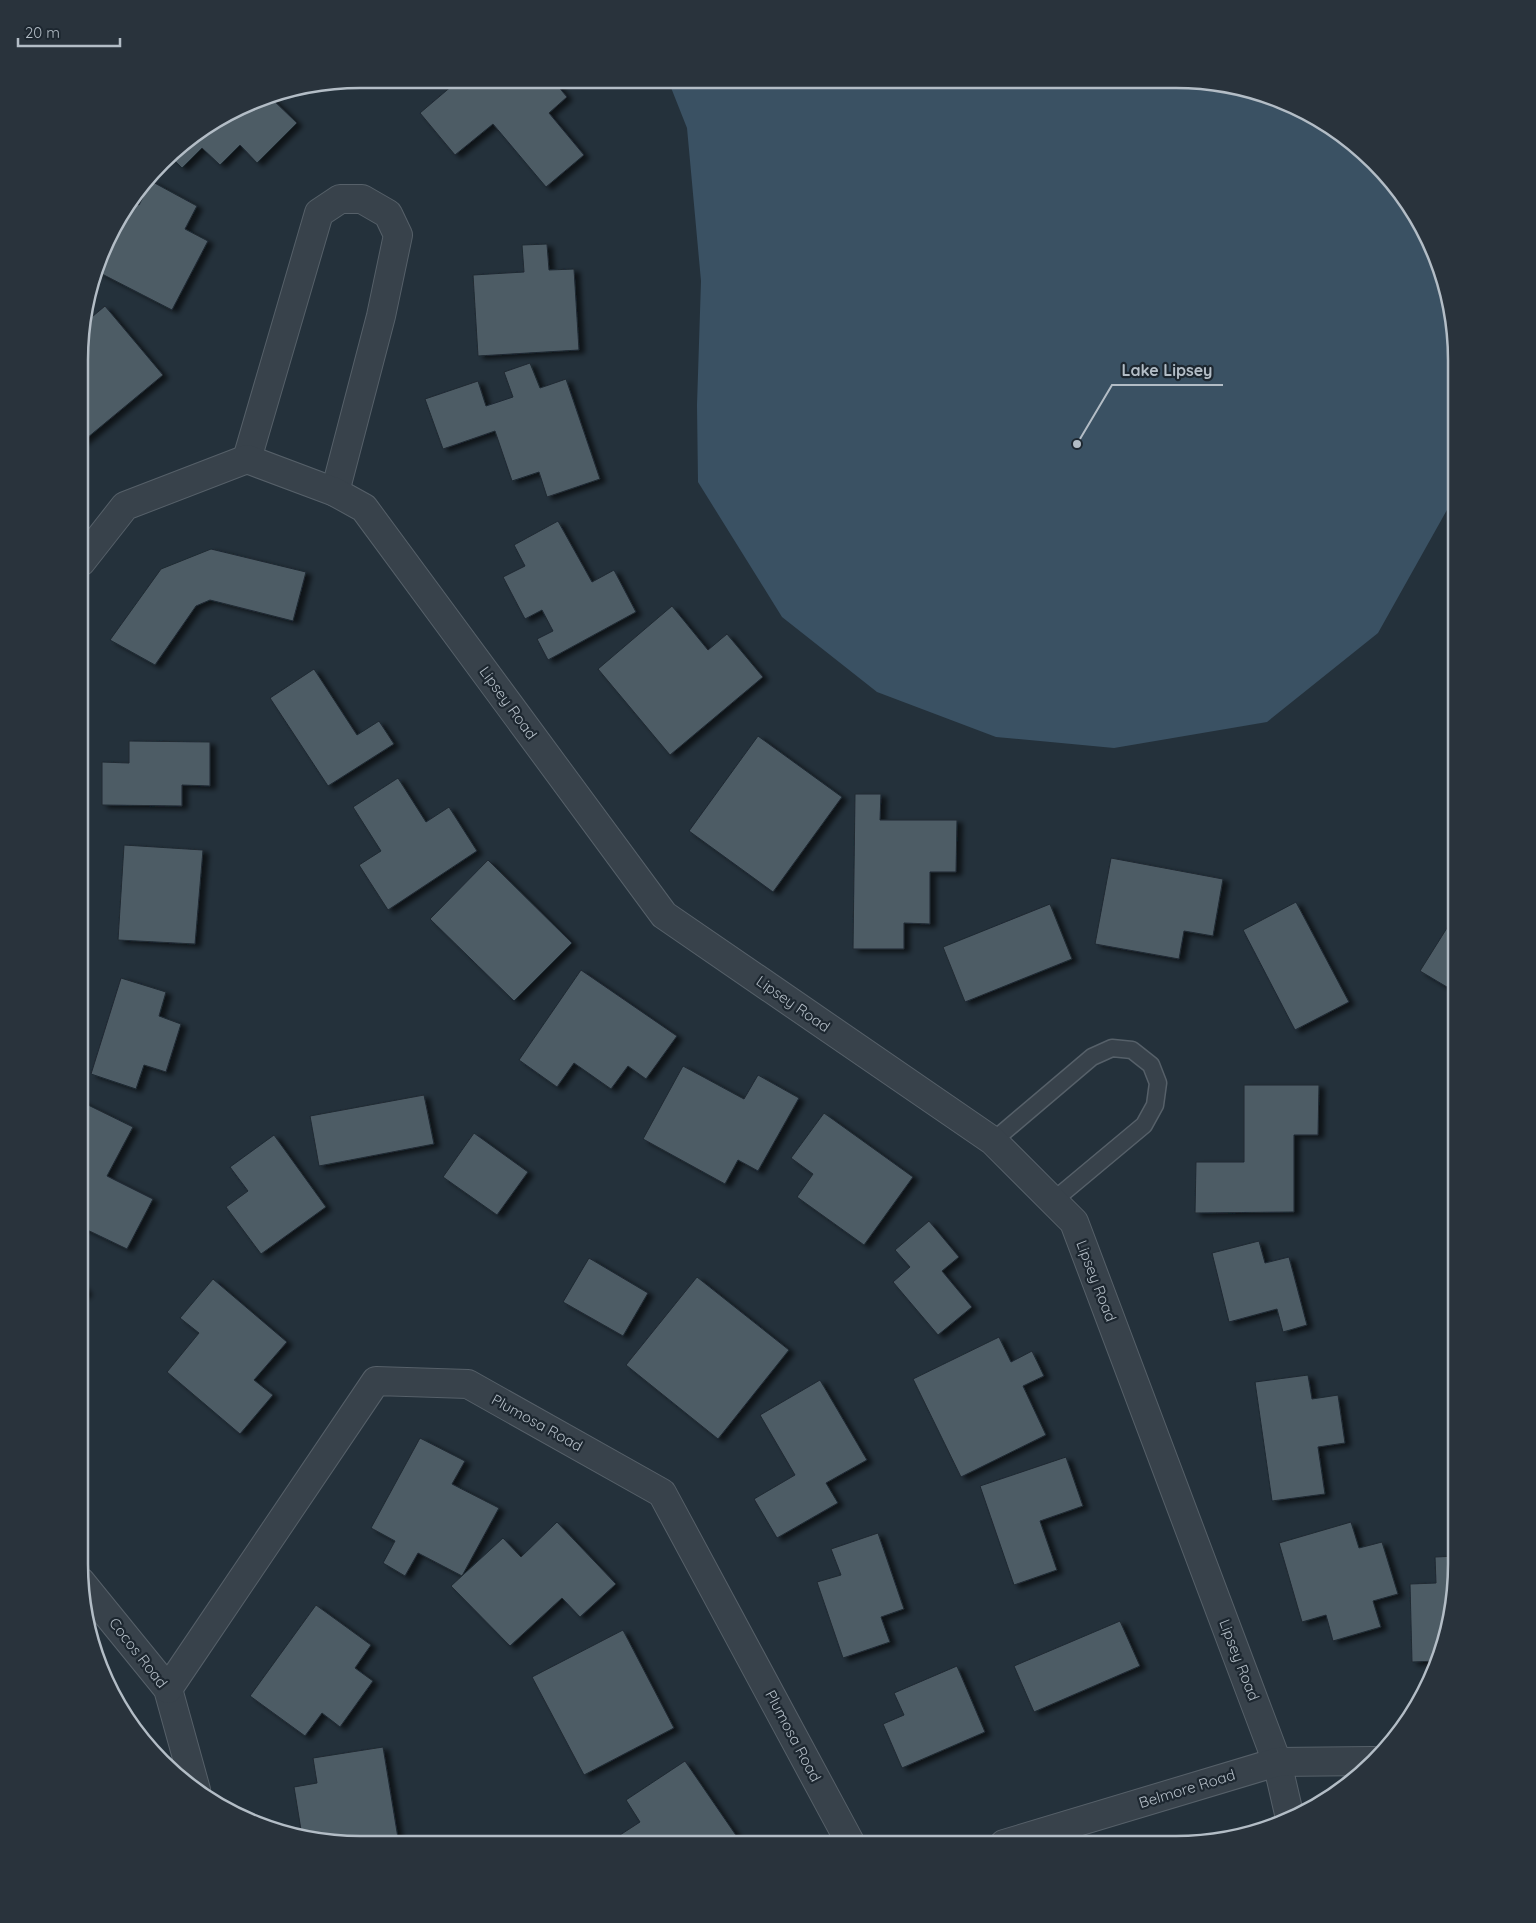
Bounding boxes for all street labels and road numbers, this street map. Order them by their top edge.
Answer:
street label: Lipsey Road [476,663,541,743]
street label: Lipsey Road [753,971,834,1036]
street label: Lipsey Road [1072,1237,1121,1324]
street label: Plumosa Road [488,1390,586,1455]
street label: Cocos Road [105,1614,172,1692]
street label: Lipsey Road [1215,1616,1264,1703]
street label: Plumosa Road [761,1687,826,1785]
street label: Belmore Road [1136,1765,1237,1812]

